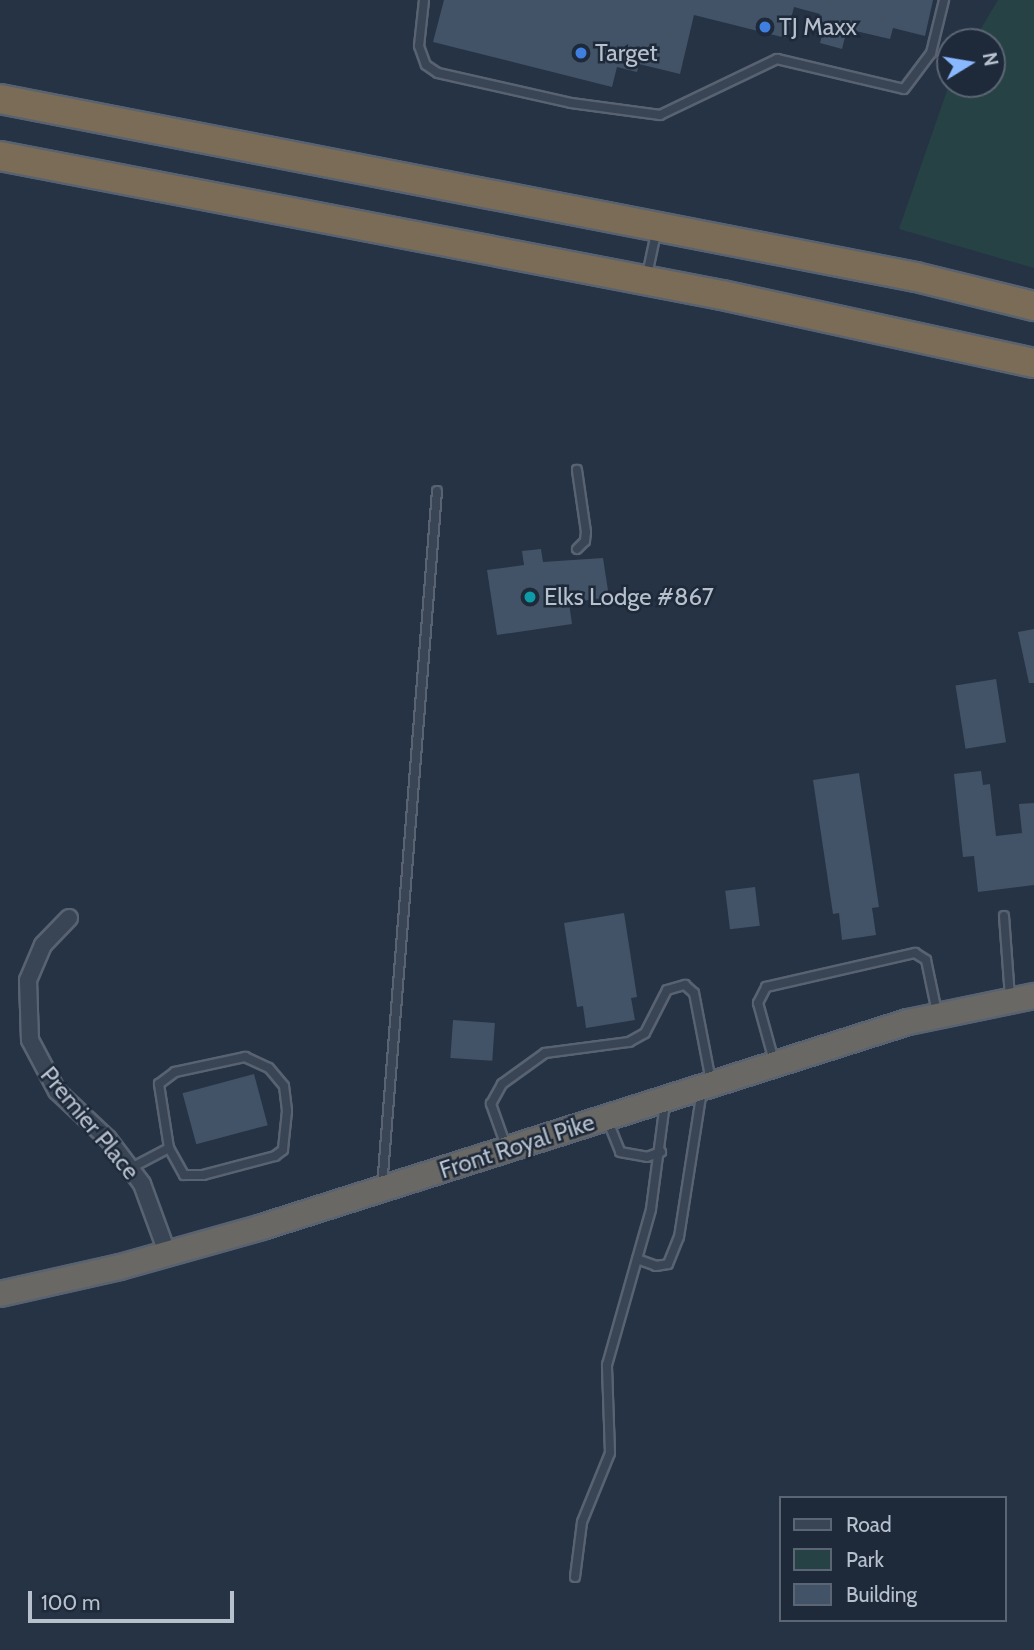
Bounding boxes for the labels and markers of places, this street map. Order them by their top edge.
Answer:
place label: TJ Maxx [779,13,857,41]
marker: TJ Maxx [757,19,773,35]
place label: Target [595,39,658,67]
marker: Target [573,45,589,61]
place label: Elks Lodge #867 [544,583,714,611]
marker: Elks Lodge #867 [522,589,538,605]

